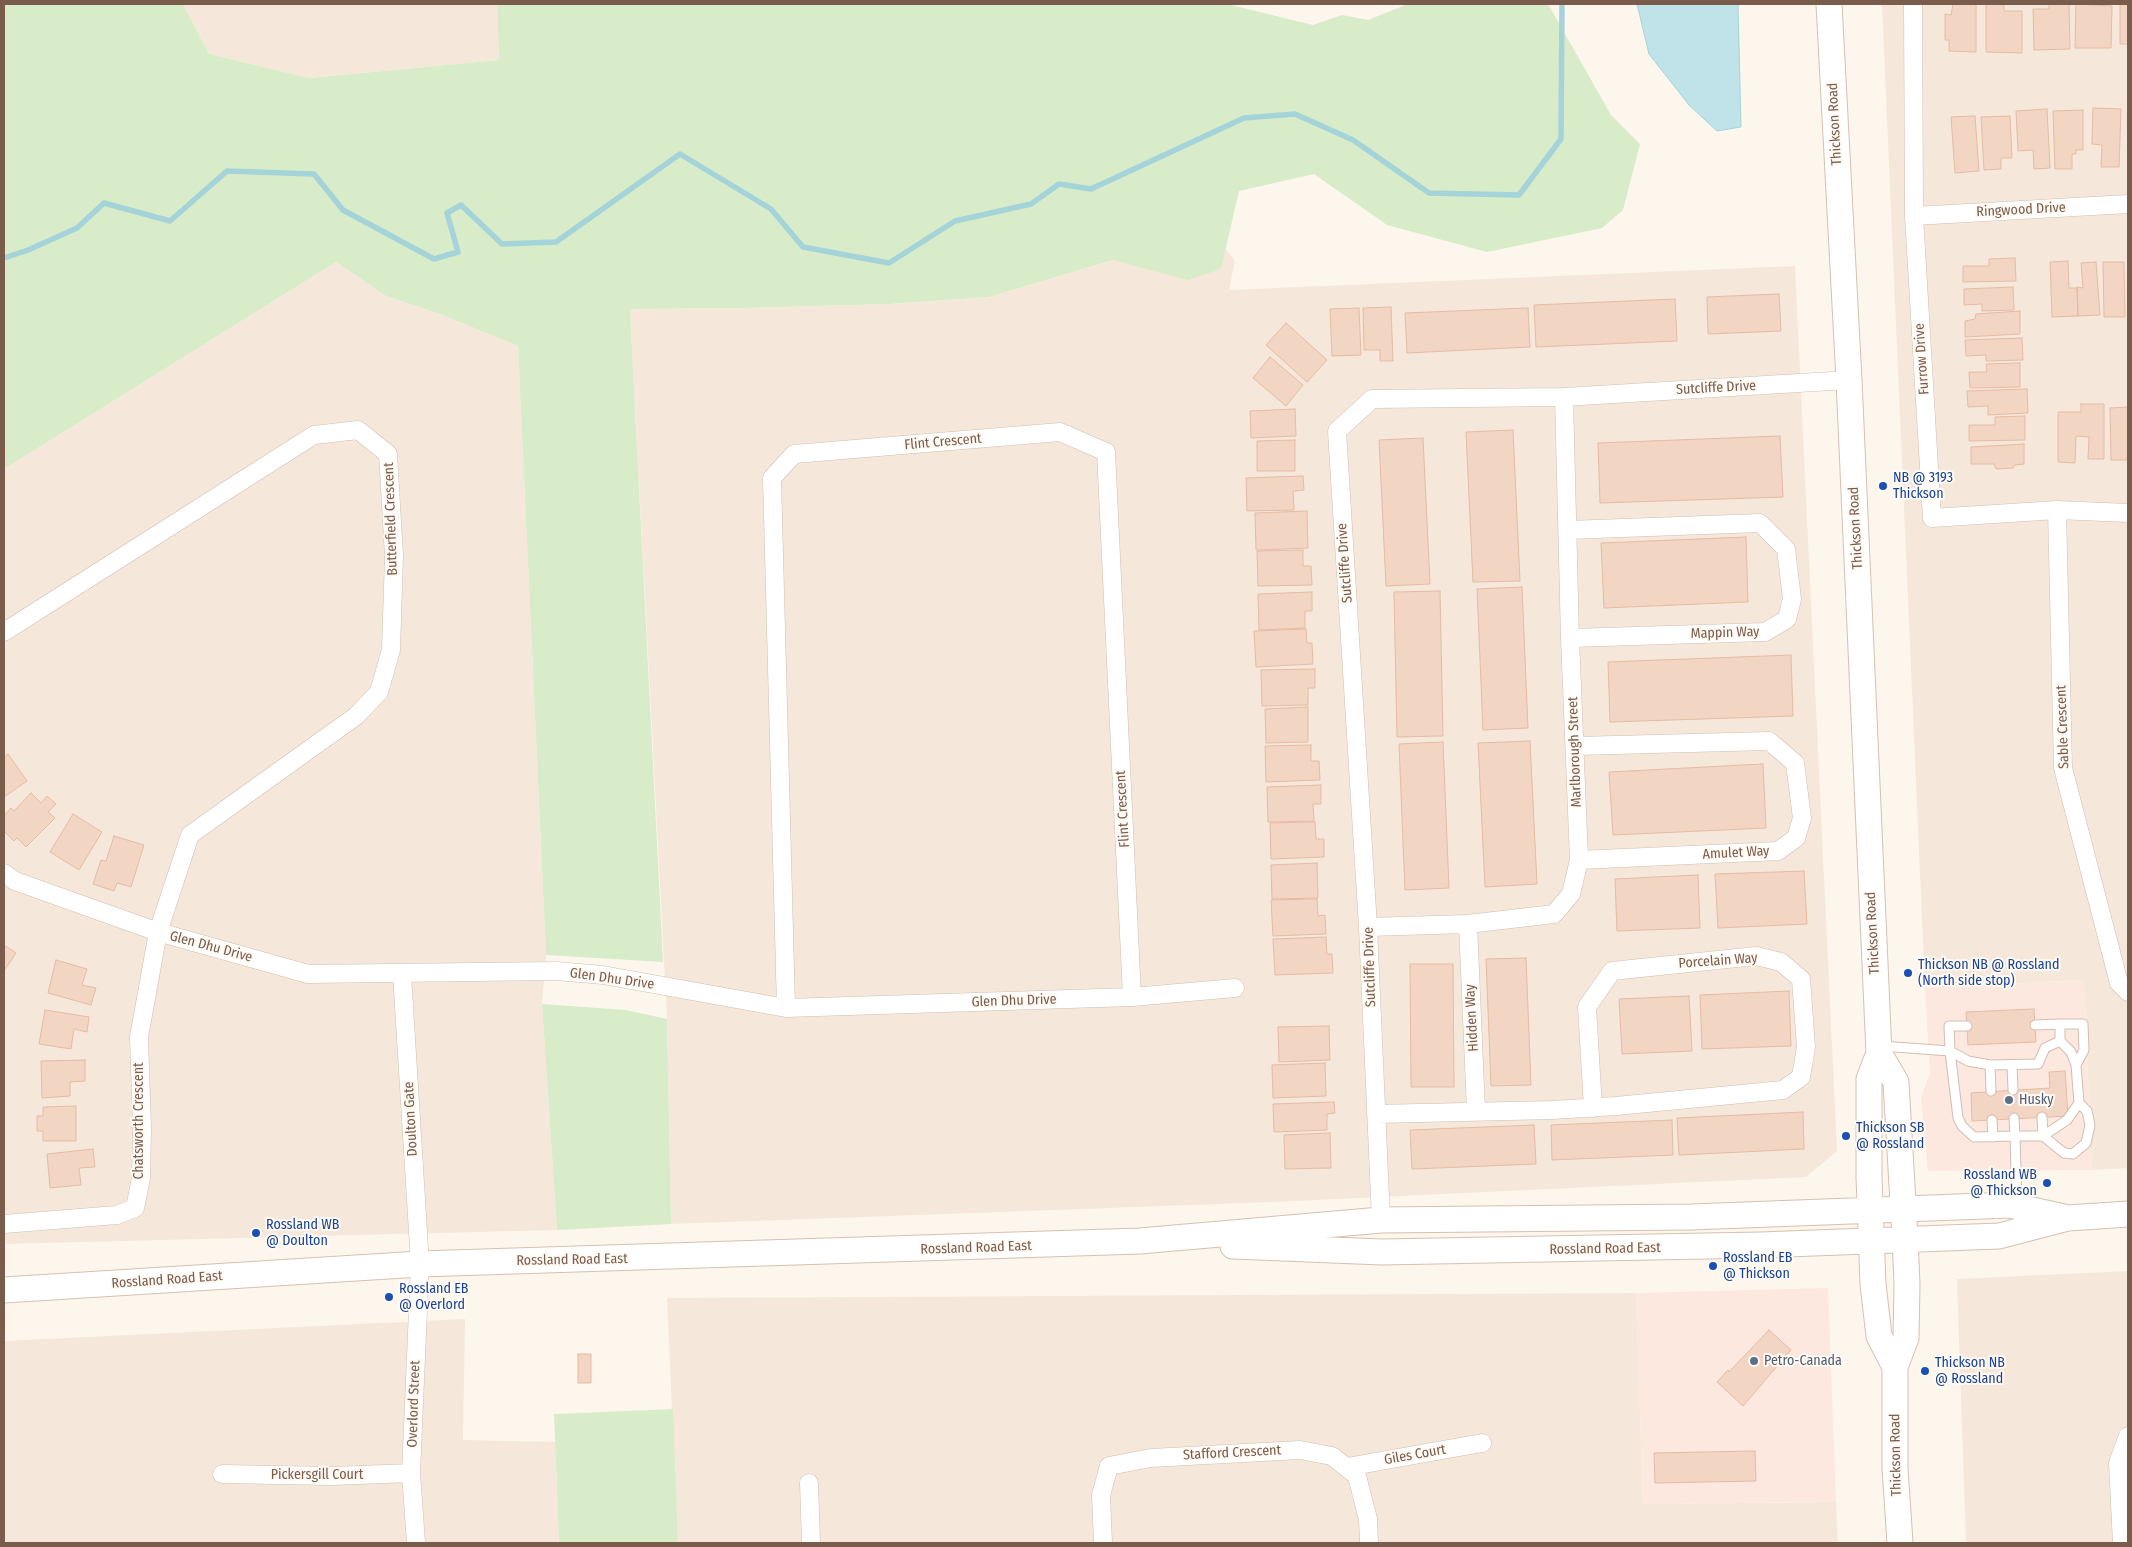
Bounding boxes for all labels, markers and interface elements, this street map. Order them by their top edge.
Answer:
street label: Thickson Road [1824,82,1846,166]
street label: Ringwood Drive [1976,199,2066,221]
street label: Furrow Drive [1911,323,1933,395]
street label: Sutcliffe Drive [1676,378,1756,398]
street label: Flint Crescent [904,430,982,454]
street label: Butterfield Crescent [381,462,401,576]
place label: NB @ 3193 Thickson [1893,470,1953,502]
marker: NB @ 3193 Thickson [1877,480,1889,492]
street label: Thickson Road [1845,486,1867,570]
street label: Sutcliffe Drive [1334,522,1356,604]
street label: Mappin Way [1690,623,1760,643]
street label: Sable Crescent [2053,685,2073,769]
street label: Marlborough Street [1565,696,1585,808]
street label: Flint Crescent [1113,770,1133,848]
street label: Amulet Way [1702,843,1770,863]
street label: Thickson Road [1862,891,1884,975]
street label: Sutcliffe Drive [1360,927,1380,1007]
street label: Glen Dhu Drive [168,928,254,966]
street label: Porcelain Way [1678,950,1758,972]
place label: Thickson NB @ Rossland (North side stop) [1918,957,2059,990]
street label: Glen Dhu Drive [569,965,655,993]
marker: Thickson NB @ Rossland (North side stop) [1902,967,1914,979]
street label: Hidden Way [1462,984,1482,1052]
street label: Glen Dhu Drive [971,991,1057,1011]
street label: Chatsworth Crescent [131,1062,147,1180]
street label: Doulton Gate [401,1081,421,1157]
place label: Husky [2019,1092,2054,1108]
marker: Husky [2003,1094,2015,1106]
place label: Thickson SB @ Rossland [1856,1120,1924,1152]
marker: Thickson SB @ Rossland [1840,1130,1852,1142]
place label: Rossland WB @ Thickson [1964,1167,2037,1200]
marker: Rossland WB @ Thickson [2041,1177,2053,1189]
place label: Rossland WB @ Doulton [266,1217,339,1250]
marker: Rossland WB @ Doulton [250,1227,262,1239]
street label: Rossland Road East [920,1238,1032,1258]
street label: Rossland Road East [1549,1240,1661,1258]
place label: Rossland EB @ Thickson [1723,1250,1792,1282]
street label: Rossland Road East [516,1251,628,1269]
marker: Rossland EB @ Thickson [1707,1260,1719,1272]
street label: Rossland Road East [111,1268,223,1292]
place label: Rossland EB @ Overlord [399,1281,468,1314]
marker: Rossland EB @ Overlord [383,1291,395,1303]
place label: Petro-Canada [1764,1353,1842,1369]
marker: Petro-Canada [1748,1355,1760,1367]
place label: Thickson NB @ Rossland [1935,1355,2005,1388]
street label: Overlord Street [404,1360,424,1448]
marker: Thickson NB @ Rossland [1919,1365,1931,1377]
street label: Thickson Road [1887,1413,1905,1497]
street label: Giles Court [1383,1441,1447,1469]
street label: Stafford Crescent [1183,1442,1281,1464]
street label: Pickersgill Court [271,1467,363,1483]

